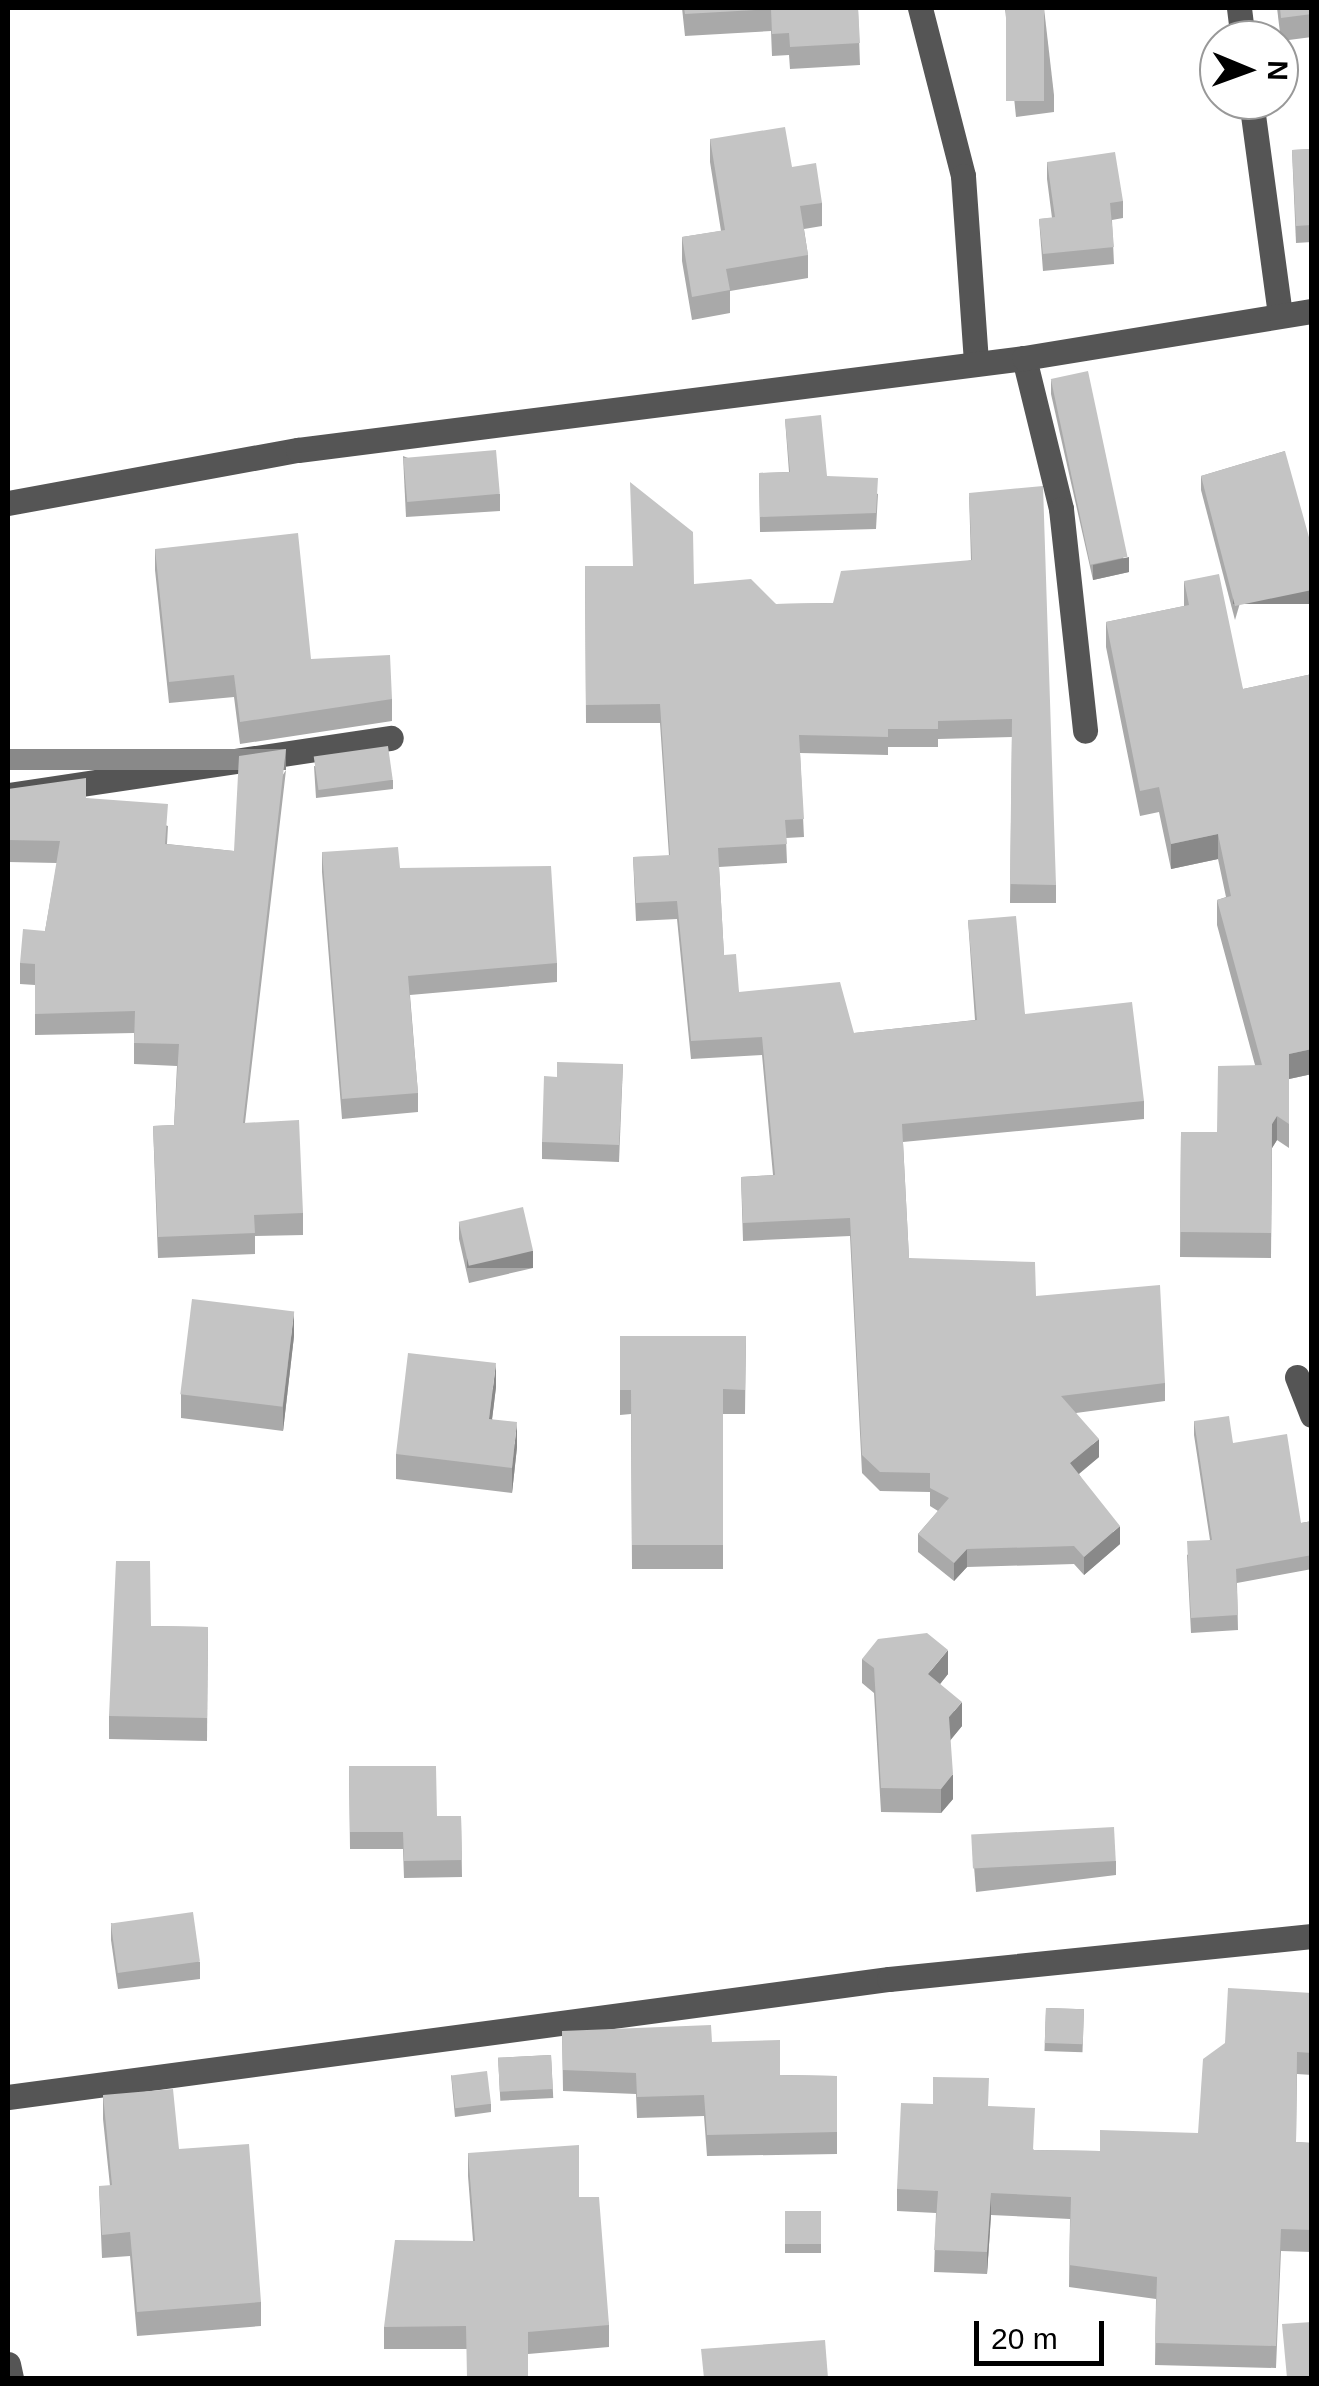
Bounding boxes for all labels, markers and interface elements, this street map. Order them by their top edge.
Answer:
north arrow [1199,20,1299,120]
text: N [1262,60,1293,81]
scale bar [979,2301,1109,2363]
text: 20 m [991,2322,1058,2355]

